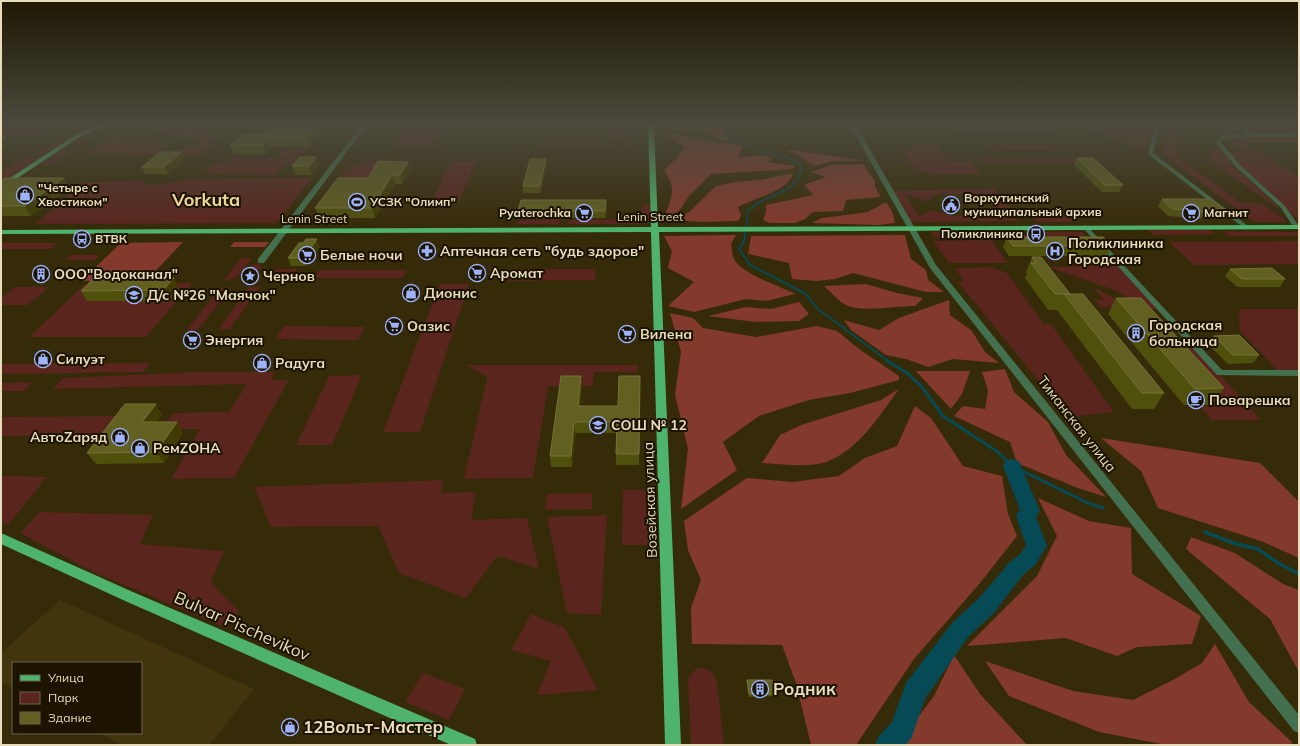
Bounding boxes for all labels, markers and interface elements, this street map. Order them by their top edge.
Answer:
place label: "Четыре с Хвостиком" [37,180,108,209]
shop icon: "Четыре с Хвостиком" [15,185,35,205]
district label: Vorkuta [171,188,240,211]
place label: Воркутинский муниципальный архив [964,190,1102,219]
sports icon: УСЗК "Олимп" [347,192,367,212]
place label: УСЗК "Олимп" [369,194,456,209]
public building icon: Воркутинский муниципальный архив [941,195,961,215]
supermarket icon: Pyaterochka [574,203,594,223]
supermarket icon: Магнит [1181,203,1201,223]
place label: Pyaterochka [499,205,571,220]
place label: Магнит [1204,205,1248,220]
street label: Lenin Street [617,209,683,224]
street label: Lenin Street [281,211,347,226]
bus stop icon: Поликлиника [1026,224,1046,244]
place label: Поликлиника [941,226,1023,241]
bus stop icon: ВТВК [72,229,92,249]
place label: ВТВК [95,231,128,246]
place label: Поликлиника Городская [1068,234,1164,268]
pharmacy icon: Аптечная сеть "будь здоров" [417,241,437,261]
hospital icon: Поликлиника Городская [1045,241,1065,261]
place label: Аптечная сеть "будь здоров" [440,242,644,260]
supermarket icon: Белые ночи [297,245,317,265]
place label: Белые ночи [320,246,403,264]
supermarket icon: Аромат [467,263,487,283]
building icon: ООО"Водоканал" [31,264,51,284]
place label: Аромат [490,264,544,282]
place label: ООО"Водоканал" [54,265,178,283]
place icon: Чернов [240,266,260,286]
place label: Чернов [263,267,315,285]
shop icon: Дионис [401,283,421,303]
place label: Дионис [424,284,477,302]
school or university icon: Д/с №26 "Маячок" [124,285,144,305]
place label: Д/с №26 "Маячок" [147,286,276,304]
supermarket icon: Оазис [384,316,404,336]
place label: Городская больница [1149,316,1222,350]
place label: Оазис [407,317,450,335]
building icon: Городская больница [1126,323,1146,343]
supermarket icon: Вилена [617,324,637,344]
place label: Вилена [640,325,692,343]
supermarket icon: Энергия [182,330,202,350]
place label: Энергия [205,331,263,349]
shop icon: Силуэт [33,349,53,369]
place label: Силуэт [56,350,105,368]
shop icon: Радуга [252,353,272,373]
place label: Радуга [275,354,325,372]
street label: Тиманская улица [1034,372,1120,476]
cafe icon: Поварешка [1186,390,1206,410]
place label: Поварешка [1209,391,1291,409]
school or university icon: СОШ № 12 [588,415,608,435]
place label: СОШ № 12 [611,416,687,434]
shop icon: АвтоZаряд [110,427,130,447]
place label: АвтоZаряд [30,428,107,446]
shop icon: РемZОНА [130,438,150,458]
place label: РемZОНА [153,439,221,457]
street label: Возейская улица [639,442,661,558]
street label: Bulvar Pischevikov [171,586,313,665]
legend [12,662,142,734]
text: Улица [47,670,84,685]
place label: Родник [773,678,836,699]
building icon: Родник [750,679,770,699]
text: Парк [48,690,79,705]
text: Здание [48,710,92,725]
place label: 12Вольт-Мастер [303,716,443,737]
shop icon: 12Вольт-Мастер [280,717,300,737]

